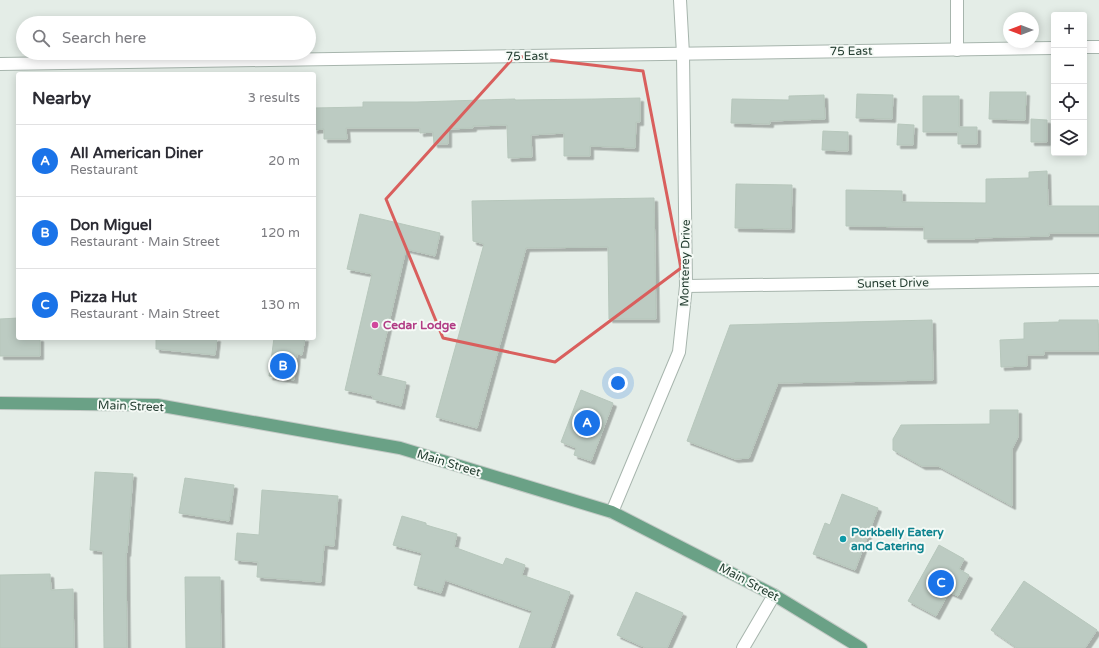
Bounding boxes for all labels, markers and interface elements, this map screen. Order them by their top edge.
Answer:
north arrow [1003,12,1039,48]
map controls [1051,12,1087,156]
button: + [1051,12,1087,48]
search box [16,16,316,60]
icon: search [30,27,52,49]
text: Search here [62,29,146,47]
street label: 75 East [829,44,873,58]
button: − [1051,48,1087,84]
street label: 75 East [505,49,549,63]
button: locate [1051,84,1087,120]
text: Nearby [32,88,91,109]
text: 3 results [248,90,300,106]
button: layers [1051,120,1087,156]
text: All American Diner [70,144,203,162]
text: A [40,153,50,169]
text: 20 m [268,153,300,169]
text: Restaurant [70,162,138,178]
text: Don Miguel [70,216,152,234]
street label: Monterey Drive [677,219,693,307]
text: B [40,225,50,241]
text: 120 m [260,225,300,241]
text: Restaurant · Main Street [70,234,220,250]
street label: Sunset Drive [857,275,929,291]
text: Pizza Hut [70,288,137,306]
text: C [40,297,50,313]
text: 130 m [260,297,300,313]
text: Restaurant · Main Street [70,306,220,322]
place label: Cedar Lodge [383,318,456,333]
marker: Cedar Lodge [370,320,380,330]
pin: B [270,351,296,381]
your location [608,373,628,393]
street label: Main Street [98,398,165,414]
pin: A [574,408,600,438]
street label: Main Street [415,447,483,479]
place label: Porkbelly Eatery and Catering [851,525,944,554]
marker: Porkbelly Eatery and Catering [838,534,848,544]
street label: Main Street [717,560,782,604]
pin: C [928,568,954,598]

